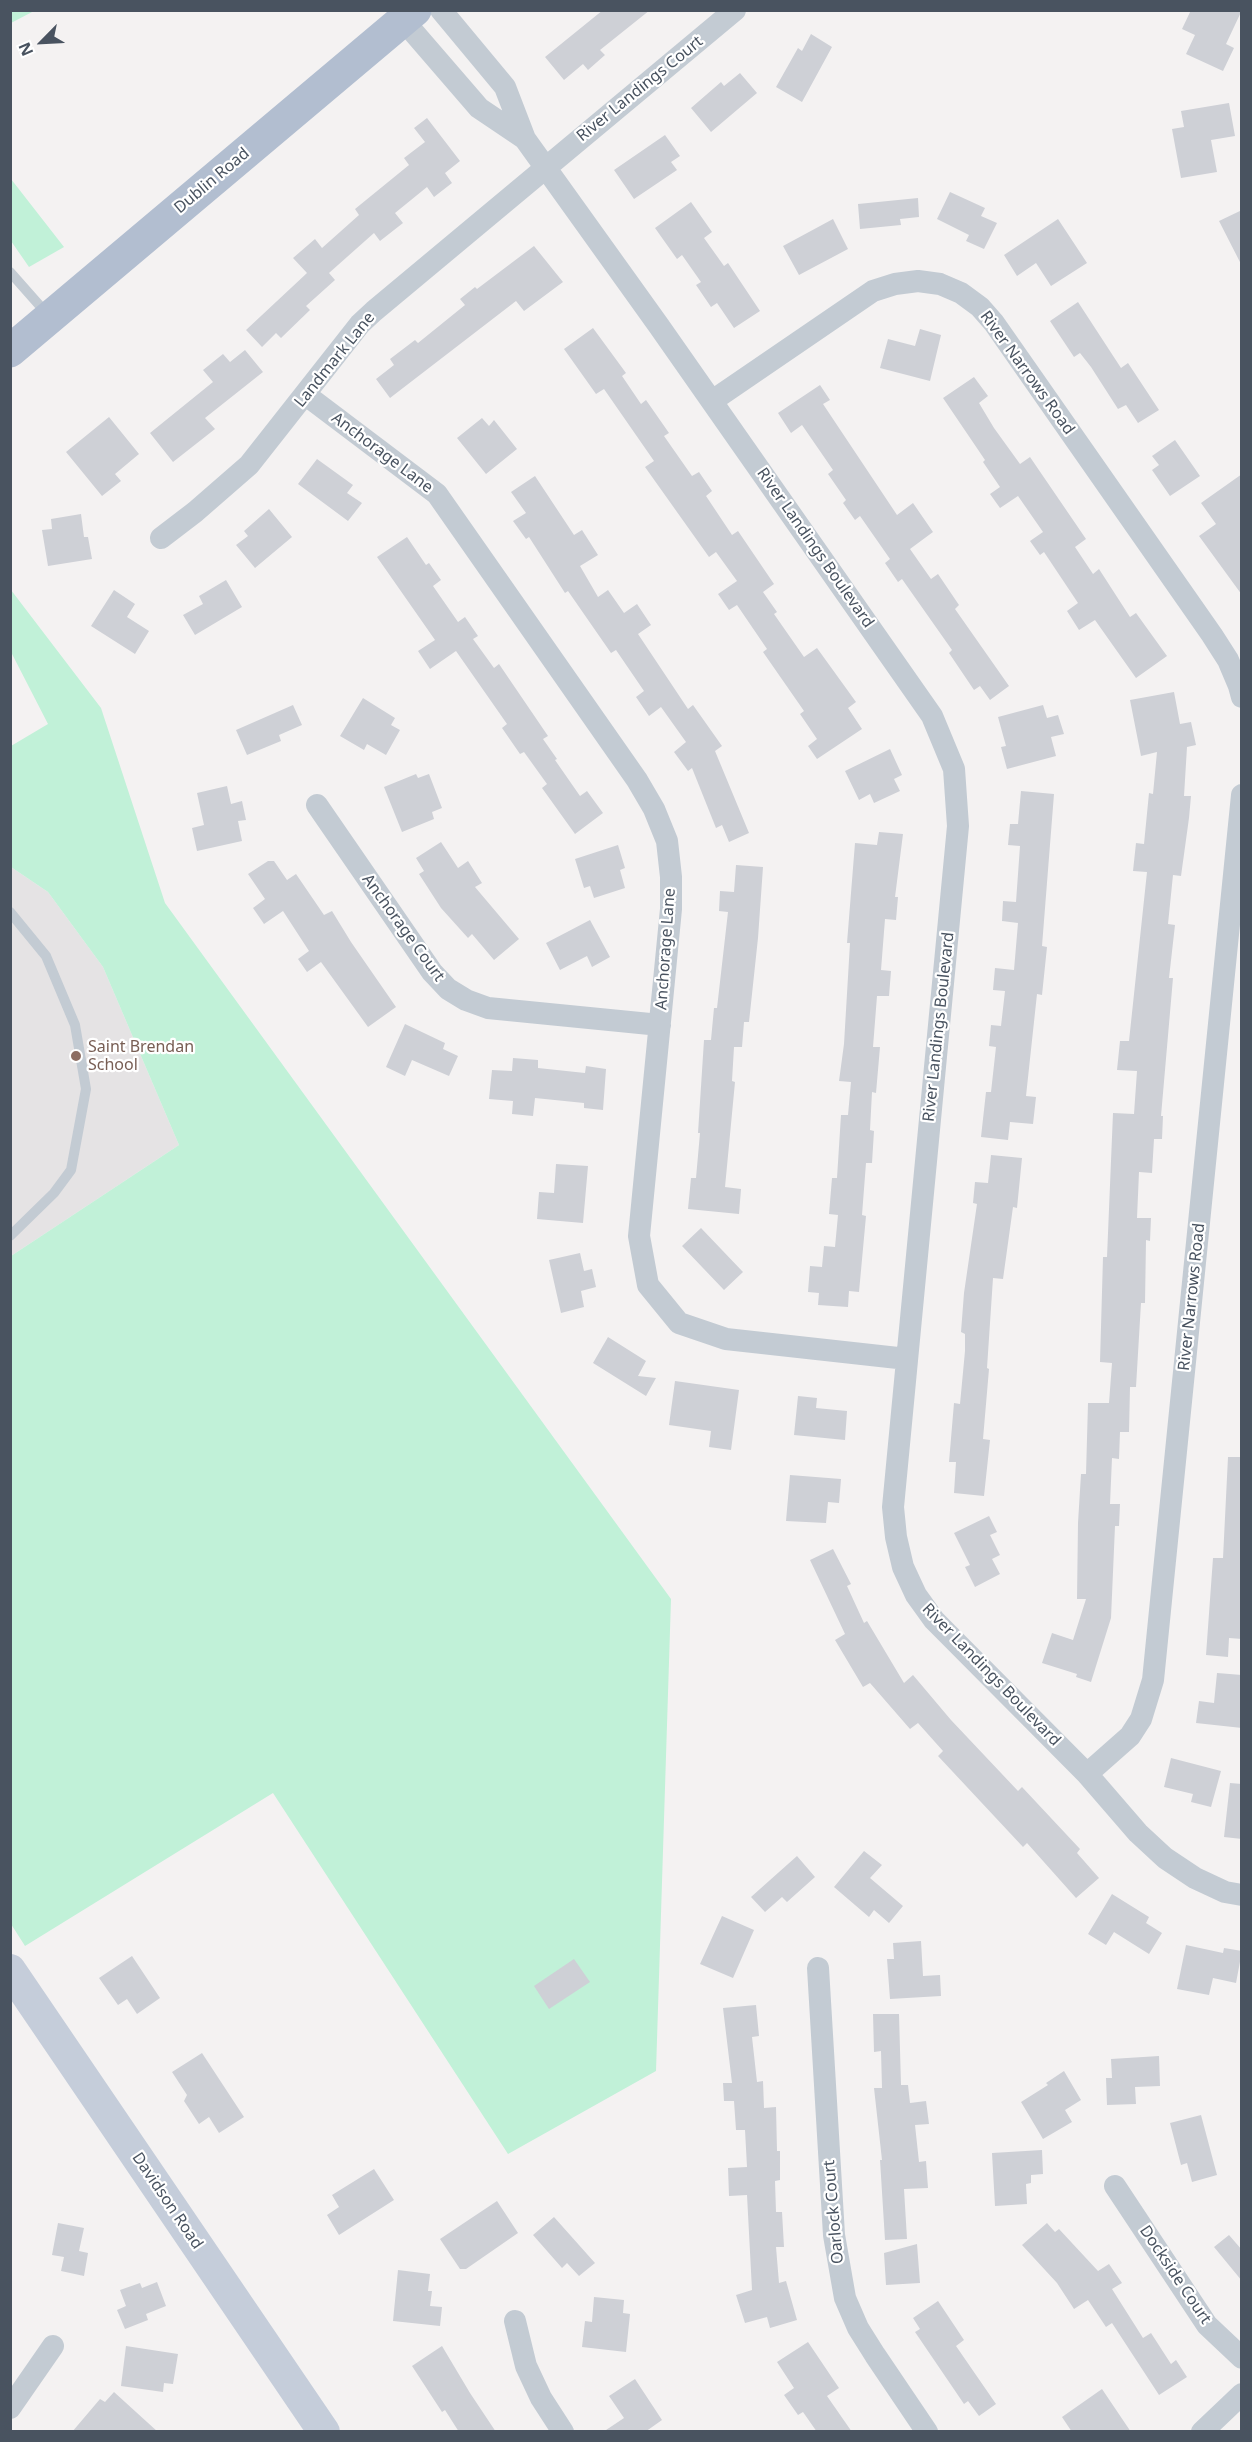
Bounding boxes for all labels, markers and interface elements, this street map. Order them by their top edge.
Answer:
north arrow [12,12,72,72]
street label: River Landings Court [573,32,707,146]
text: N [13,39,38,60]
street label: Dublin Road [171,144,253,218]
street label: River Narrows Road [976,307,1078,439]
street label: Landmark Lane [291,309,379,411]
street label: Anchorage Lane [328,409,436,497]
street label: River Landings Boulevard [752,464,878,632]
street label: Anchorage Court [358,871,448,985]
street label: Anchorage Lane [652,888,680,1010]
street label: River Landings Boulevard [919,931,959,1123]
place label: Saint Brendan School [88,1037,194,1075]
marker: Saint Brendan School [69,1049,83,1063]
street label: River Narrows Road [1175,1222,1209,1372]
street label: River Landings Boulevard [918,1600,1064,1750]
street label: Davidson Road [128,2149,206,2253]
street label: Oarlock Court [820,2159,848,2265]
street label: Dockside Court [1135,2222,1215,2328]

